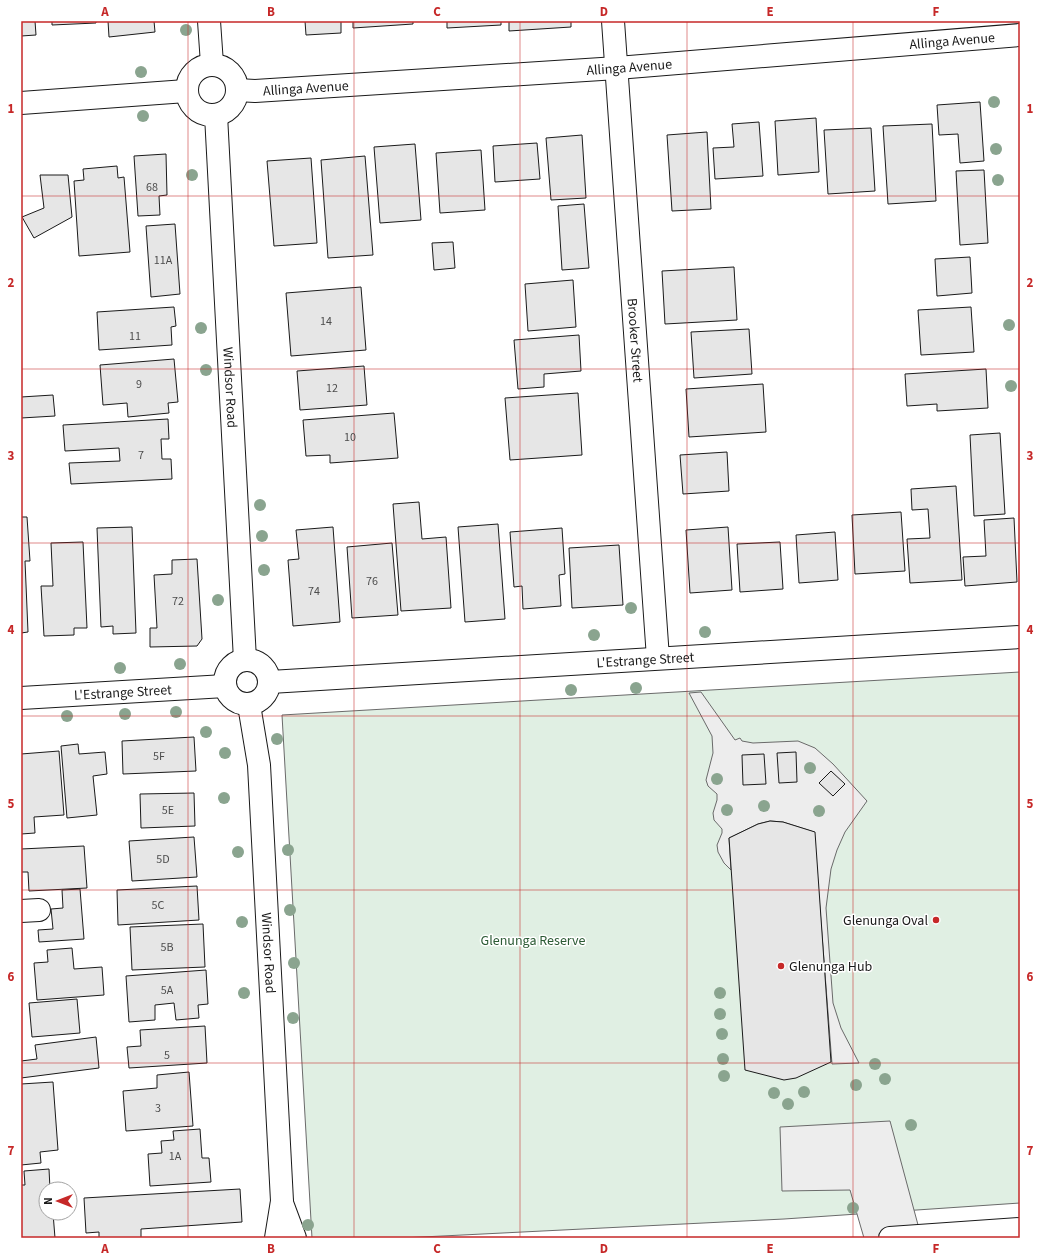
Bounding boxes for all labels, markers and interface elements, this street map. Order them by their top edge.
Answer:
text: A [100,3,109,21]
text: B [267,3,275,21]
text: C [433,3,441,21]
text: D [600,3,608,21]
text: E [766,3,774,21]
text: F [933,3,940,21]
street label: Allinga Avenue [909,28,996,55]
street label: Allinga Avenue [586,55,673,81]
street label: Allinga Avenue [262,76,349,101]
text: 1 [8,100,15,118]
text: 1 [1027,100,1034,118]
house number: 68 [146,179,158,196]
house number: 11A [154,252,173,269]
text: 2 [8,274,15,292]
text: 2 [1027,274,1034,292]
street label: Brooker Street [622,297,648,383]
house number: 14 [320,313,332,330]
house number: 11 [129,328,141,345]
street label: Windsor Road [217,347,242,429]
house number: 9 [136,376,142,393]
house number: 12 [326,380,338,397]
house number: 10 [344,429,356,446]
text: 3 [8,447,15,465]
house number: 7 [138,447,144,464]
text: 3 [1027,447,1034,465]
house number: 76 [366,573,378,590]
house number: 74 [308,583,320,600]
house number: 72 [172,593,184,610]
text: 4 [8,621,15,639]
text: 4 [1027,621,1034,639]
street label: L'Estrange Street [596,648,695,673]
street label: L'Estrange Street [73,680,173,706]
house number: 5F [153,748,165,765]
text: 5 [8,795,15,813]
text: 5 [1027,795,1034,813]
house number: 5E [162,802,174,819]
house number: 5D [156,851,170,868]
house number: 5C [152,897,165,914]
place label: Glenunga Oval [843,911,928,931]
street label: Windsor Road [256,912,280,994]
marker: Glenunga Oval [931,915,941,925]
park label: Glenunga Reserve [481,931,586,951]
house number: 5B [160,939,174,956]
place label: Glenunga Hub [789,957,873,977]
marker: Glenunga Hub [776,961,786,971]
text: 6 [8,968,15,986]
text: 6 [1027,968,1034,986]
house number: 5A [161,982,174,999]
house number: 5 [164,1047,170,1064]
house number: 3 [155,1100,161,1117]
text: 7 [8,1142,15,1160]
text: 7 [1027,1142,1034,1160]
house number: 1A [169,1148,182,1165]
north arrow [38,1181,78,1221]
text: N [41,1197,56,1205]
text: A [100,1240,109,1258]
text: B [267,1240,275,1258]
text: C [433,1240,441,1258]
text: D [600,1240,608,1258]
text: E [766,1240,774,1258]
text: F [933,1240,940,1258]

